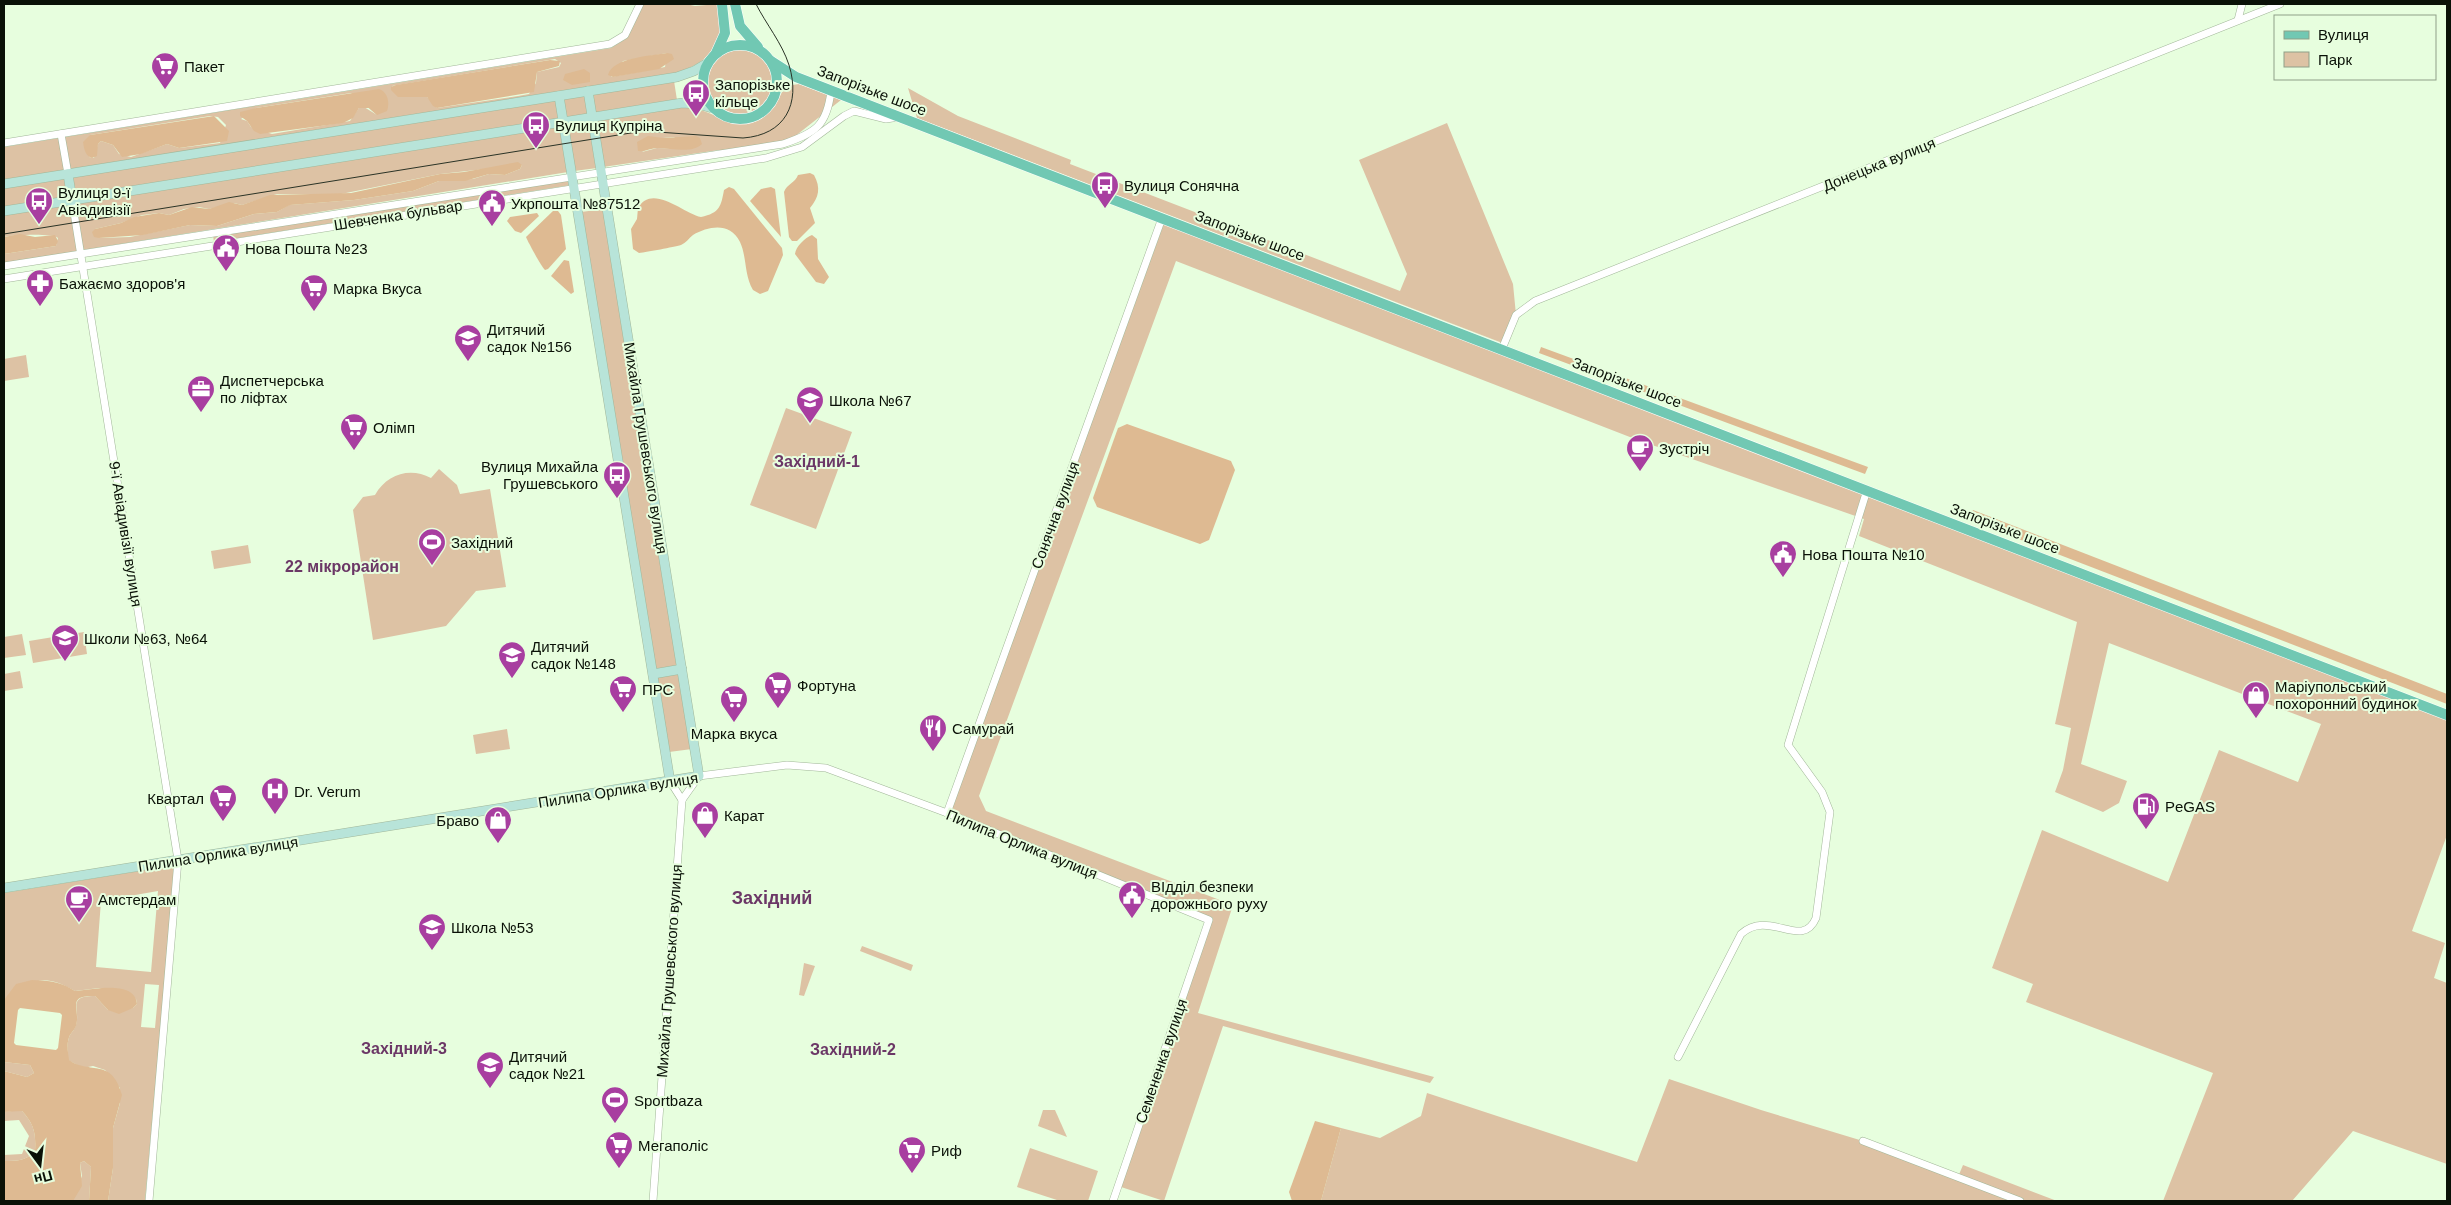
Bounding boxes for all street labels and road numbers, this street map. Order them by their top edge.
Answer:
street label: Запорізьке шосе [815,61,929,119]
street label: Донецька вулиця [1820,134,1938,194]
street label: Шевченка бульвар [333,196,463,234]
street label: Запорізьке шосе [1193,206,1307,264]
street label: Михайла Грушевського вулиця [621,341,671,555]
street label: Запорізьке шосе [1570,353,1684,411]
street label: Сонячна вулиця [1028,459,1082,571]
street label: 9-ї Авіадивізії вулиця [106,460,146,608]
street label: Запорізьке шосе [1948,499,2062,557]
street label: Пилипа Орлика вулиця [537,769,699,811]
street label: Пилипа Орлика вулиця [944,806,1100,882]
street label: Пилипа Орлика вулиця [137,833,299,875]
street label: Михайла Грушевського вулиця [653,864,685,1078]
street label: Семененка вулиця [1132,996,1190,1126]

